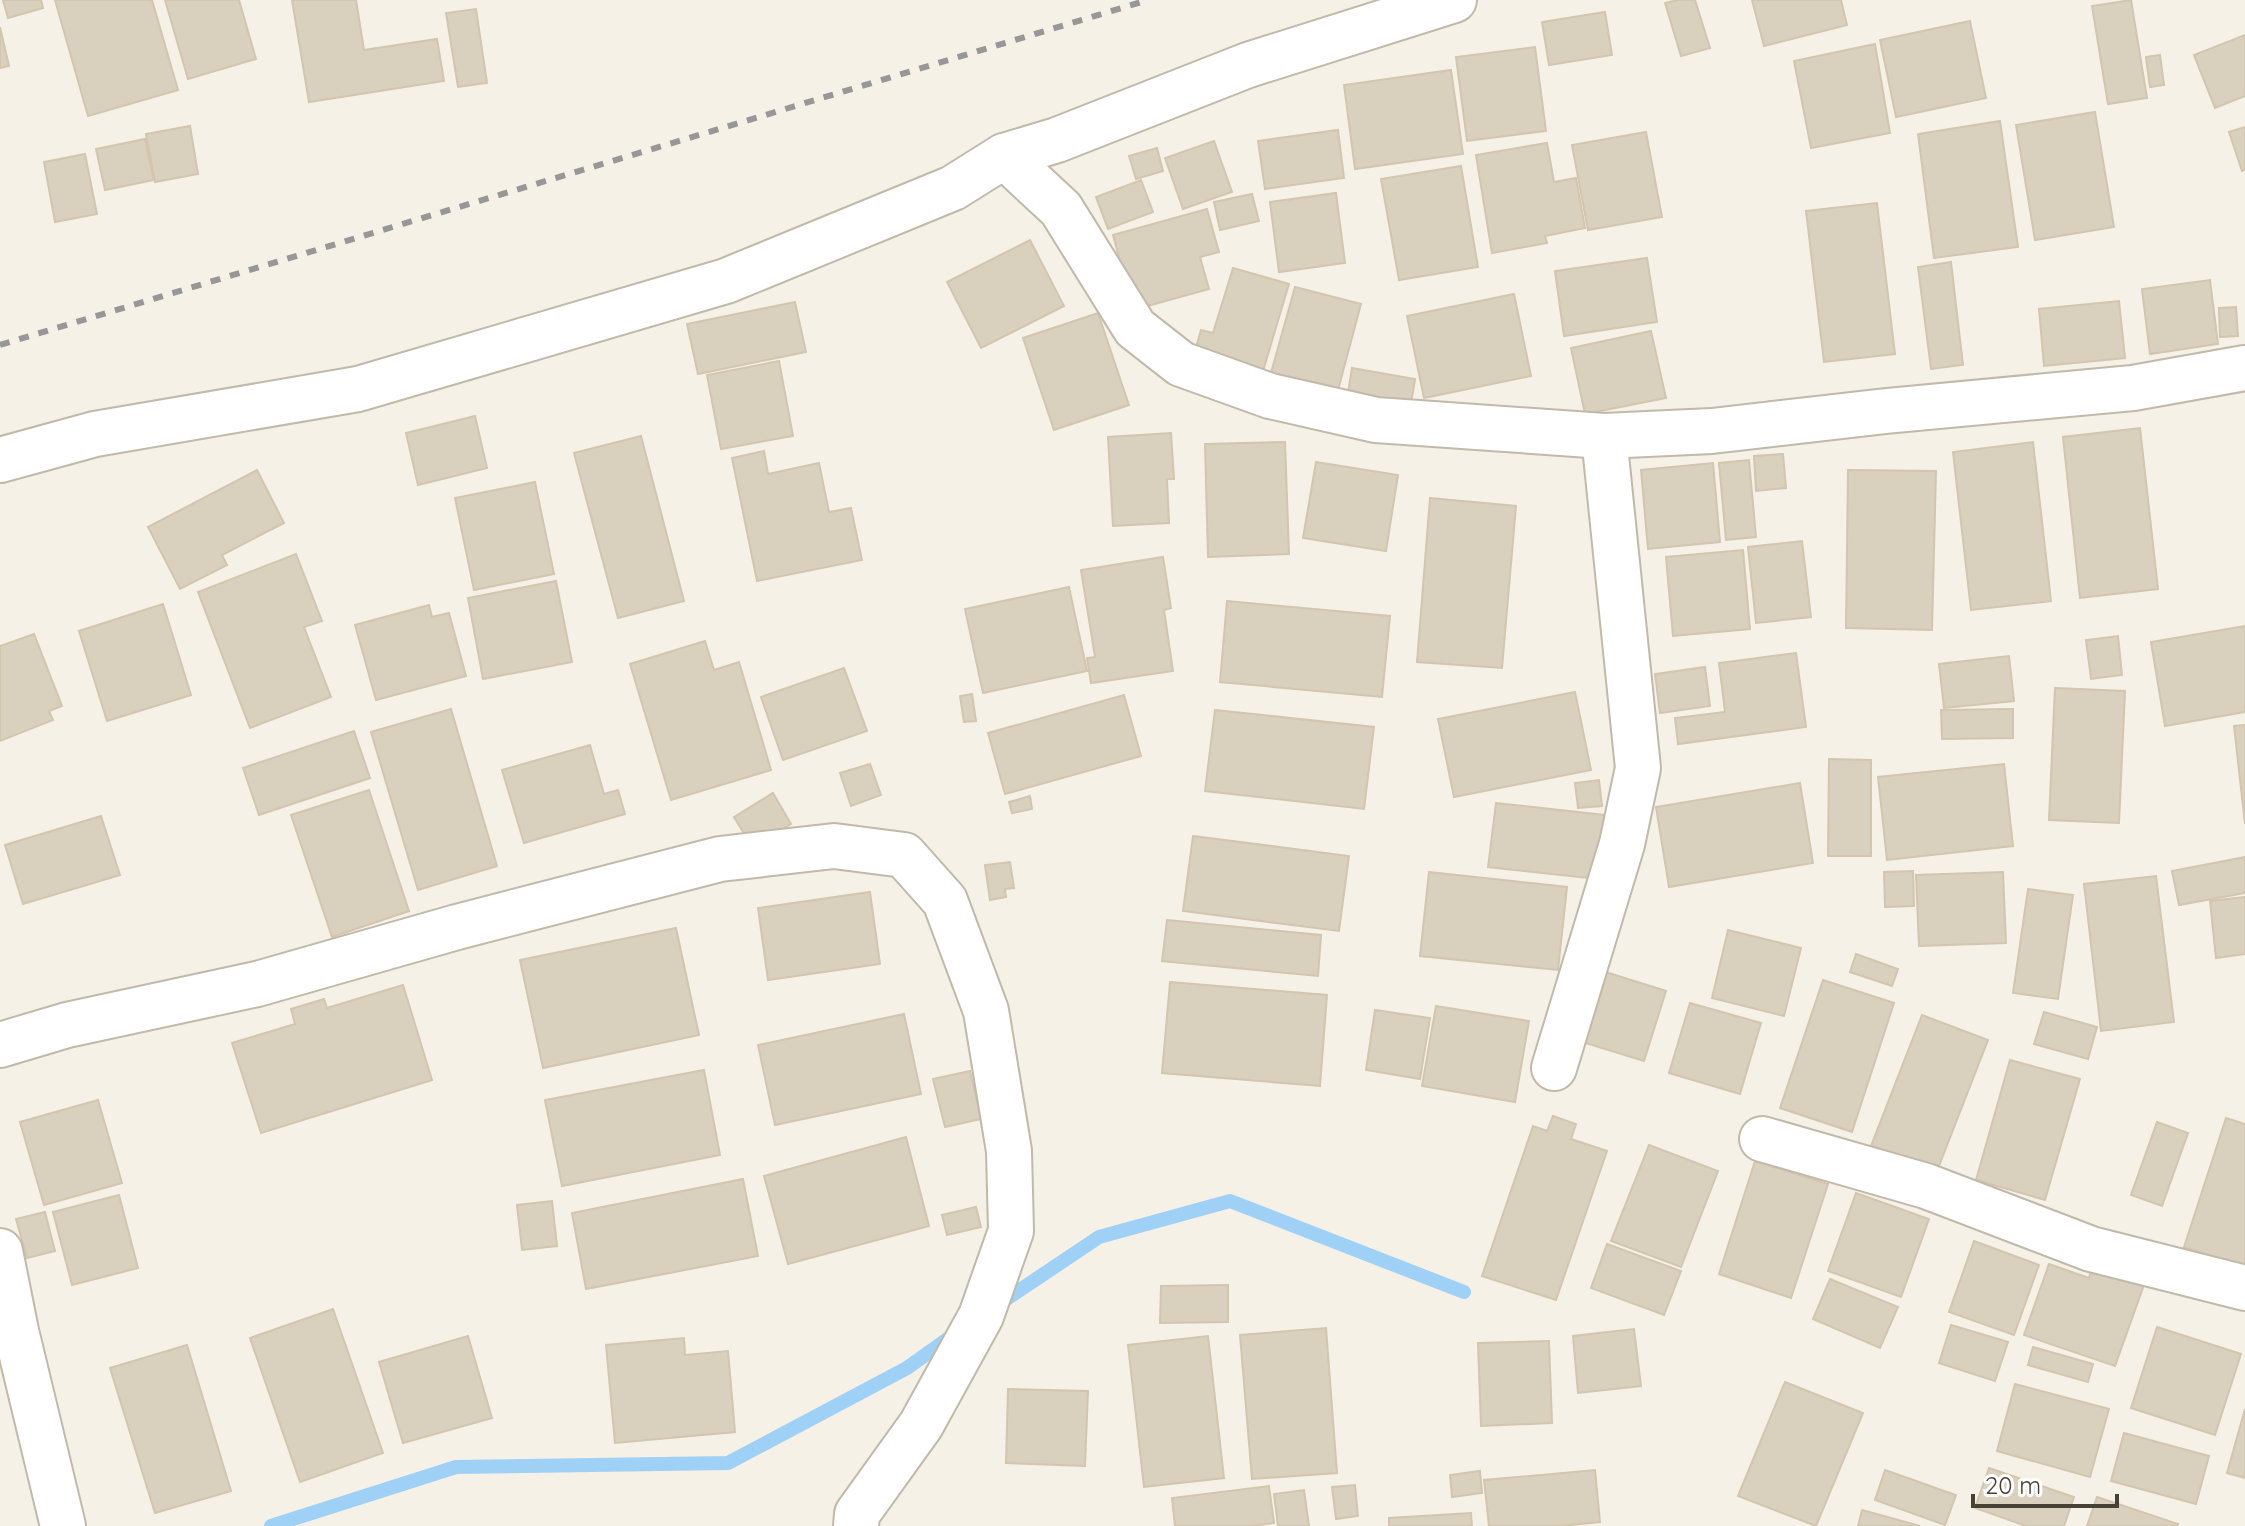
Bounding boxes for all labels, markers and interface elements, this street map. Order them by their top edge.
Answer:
scale bar [1973,1458,2117,1508]
text: 20 m [1985,1470,2041,1500]

